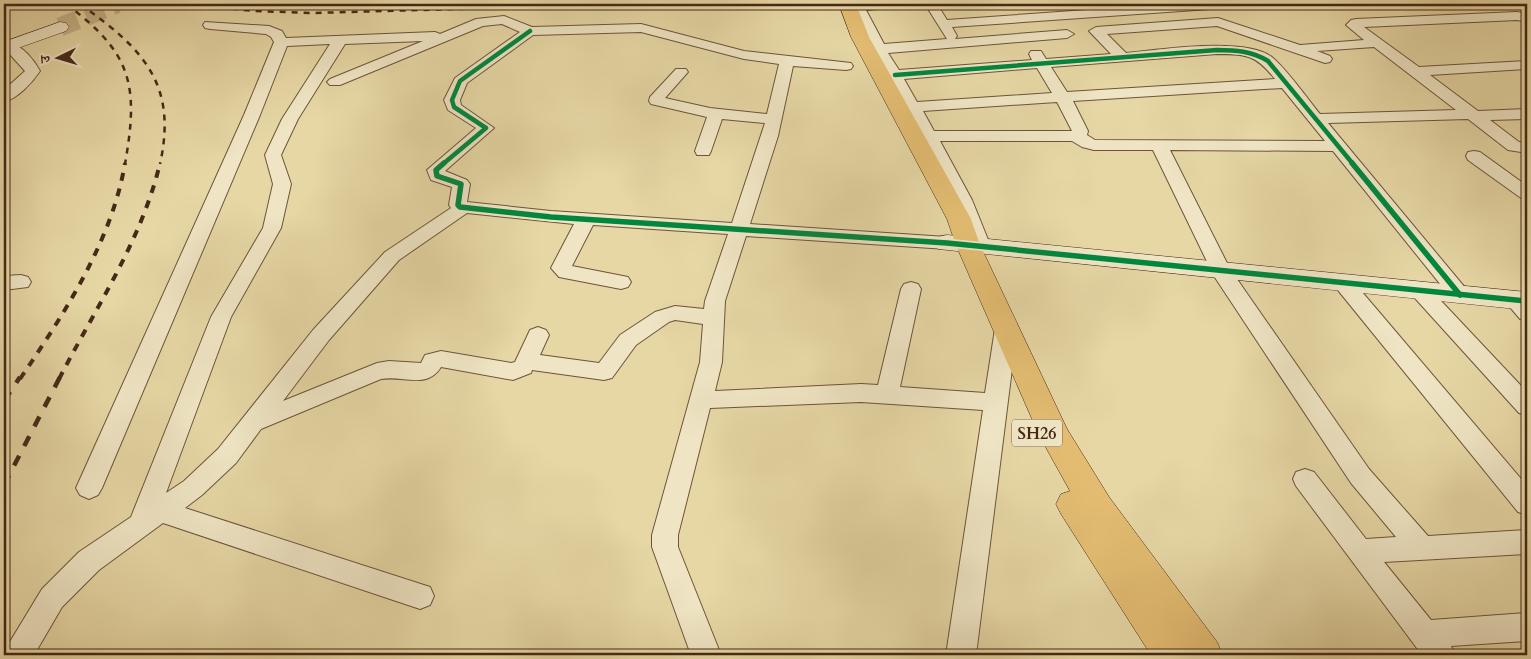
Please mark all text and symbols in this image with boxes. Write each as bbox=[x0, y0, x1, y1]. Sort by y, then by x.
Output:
north arrow bbox=[32, 32, 82, 82]
text: उ bbox=[36, 54, 55, 64]
road number: SH26 bbox=[1012, 419, 1062, 446]

